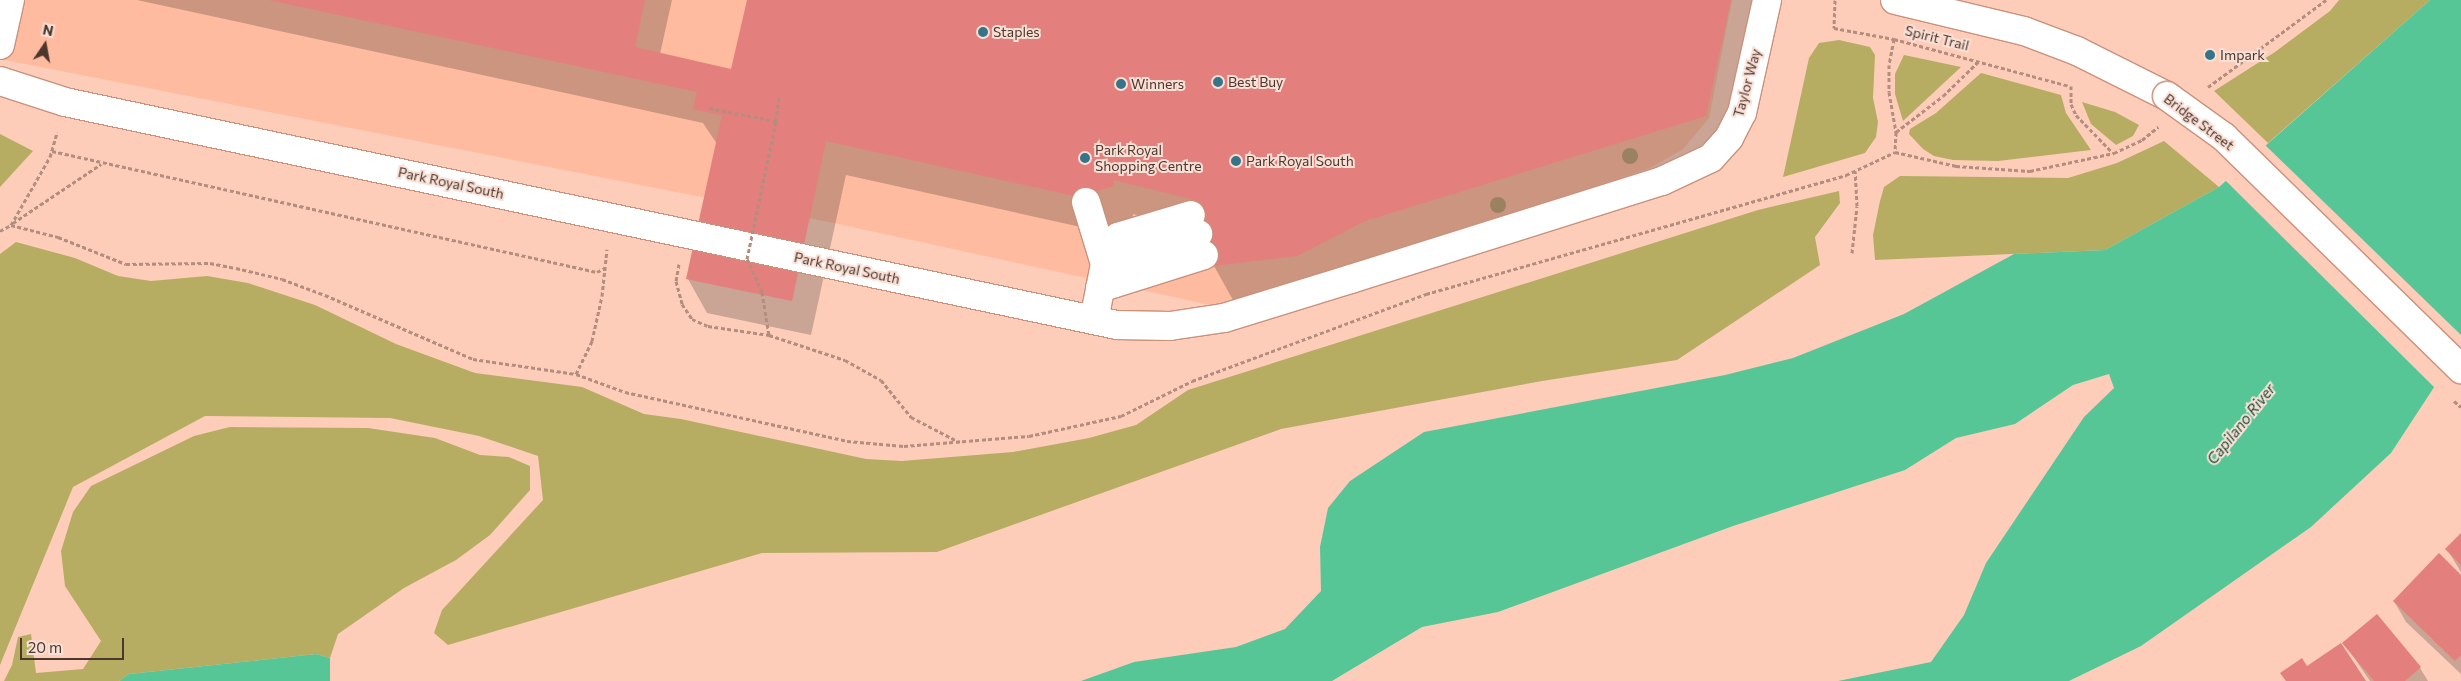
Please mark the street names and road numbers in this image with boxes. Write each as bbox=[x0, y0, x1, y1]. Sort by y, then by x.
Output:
street label: Spirit Trail bbox=[1903, 22, 1971, 54]
street label: Taylor Way bbox=[1730, 47, 1764, 119]
street label: Bridge Street bbox=[2161, 90, 2237, 154]
street label: Park Royal South bbox=[397, 164, 505, 202]
street label: Park Royal South bbox=[793, 249, 901, 287]

